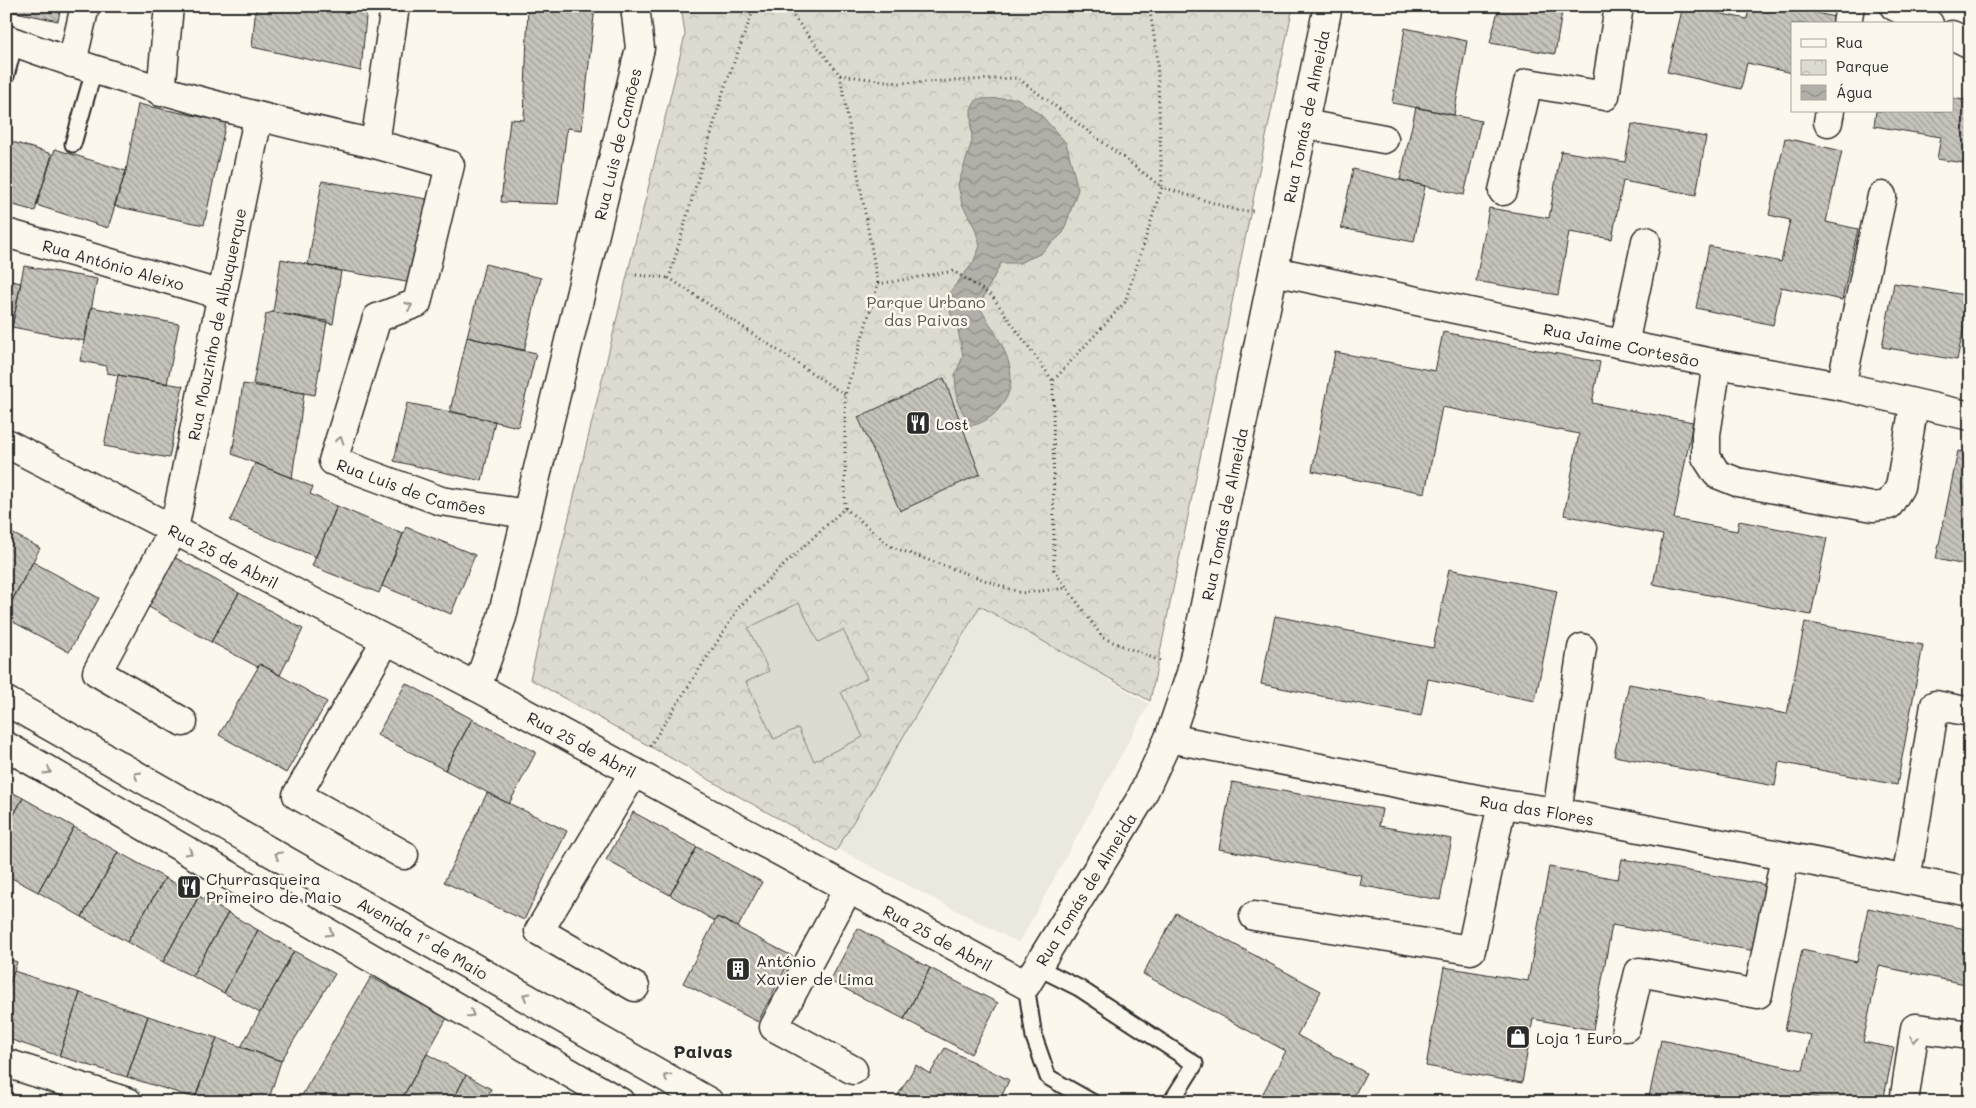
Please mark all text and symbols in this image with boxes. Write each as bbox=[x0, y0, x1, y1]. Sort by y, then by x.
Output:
legend bbox=[1791, 22, 1954, 112]
street label: Rua Tomás de Almeida bbox=[1277, 28, 1333, 205]
text: Rua bbox=[1836, 32, 1863, 52]
text: Parque bbox=[1836, 56, 1889, 76]
street label: Rua Luis de Camões bbox=[588, 66, 645, 222]
text: Água bbox=[1836, 82, 1873, 102]
street label: Rua Mouzinho de Albuquerque bbox=[182, 206, 250, 442]
street label: Rua António Aleixo bbox=[40, 234, 187, 294]
park label: Parque Urbano das Paivas bbox=[866, 291, 986, 330]
one-way arrow bbox=[404, 302, 413, 312]
street label: Rua Jaime Cortesão bbox=[1542, 317, 1701, 371]
restaurant icon: Lost bbox=[905, 410, 931, 436]
place label: Lost bbox=[936, 413, 969, 434]
street label: Rua Tomás de Almeida bbox=[1196, 425, 1252, 602]
one-way arrow bbox=[334, 437, 344, 445]
street label: Rua Luis de Camões bbox=[334, 453, 488, 518]
street label: Rua 25 de Abril bbox=[165, 519, 282, 593]
street label: Rua 25 de Abril bbox=[524, 706, 640, 782]
one-way arrow bbox=[43, 764, 52, 774]
one-way arrow bbox=[133, 771, 142, 781]
street label: Rua das Flores bbox=[1478, 789, 1596, 829]
street label: Rua Tomás de Almeida bbox=[1030, 808, 1140, 969]
one-way arrow bbox=[184, 845, 193, 855]
one-way arrow bbox=[275, 852, 284, 862]
place label: Churrasqueira Primeiro de Maio bbox=[206, 868, 341, 907]
restaurant icon: Churrasqueira Primeiro de Maio bbox=[176, 874, 202, 900]
street label: Avenida 1º de Maio bbox=[354, 892, 492, 984]
street label: Rua 25 de Abril bbox=[880, 899, 996, 975]
one-way arrow bbox=[325, 927, 334, 937]
place label: António Xavier de Lima bbox=[756, 950, 874, 989]
building icon: António Xavier de Lima bbox=[725, 956, 751, 982]
one-way arrow bbox=[522, 993, 531, 1003]
one-way arrow bbox=[465, 1008, 474, 1018]
shop icon: Loja 1 Euro bbox=[1505, 1024, 1531, 1050]
place label: Loja 1 Euro bbox=[1536, 1027, 1622, 1048]
one-way arrow bbox=[1909, 1035, 1919, 1044]
district label: Paivas bbox=[673, 1039, 733, 1063]
one-way arrow bbox=[663, 1074, 672, 1084]

